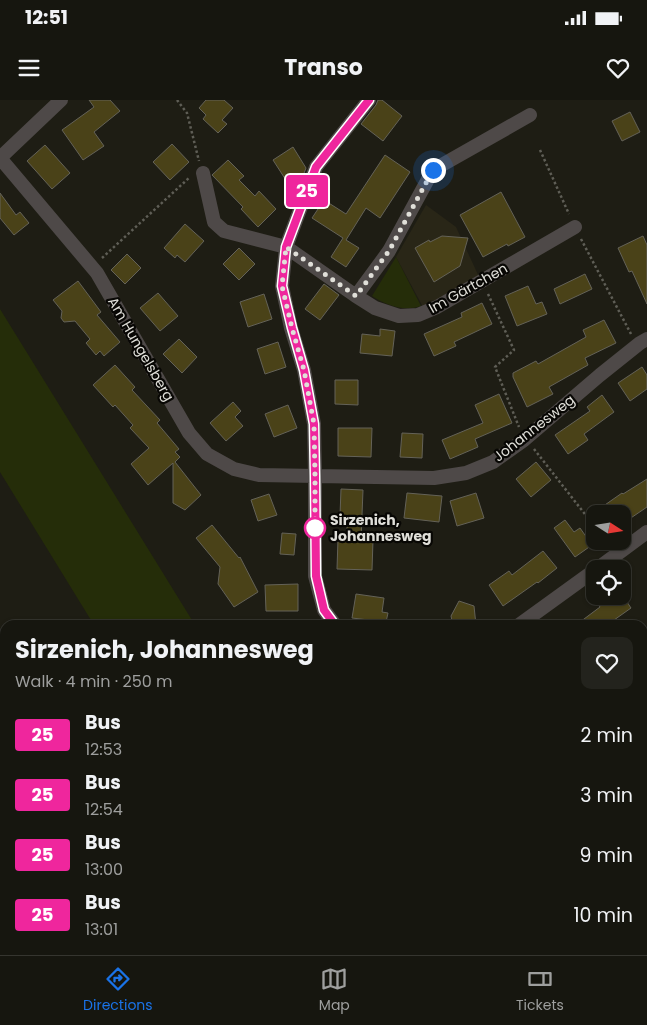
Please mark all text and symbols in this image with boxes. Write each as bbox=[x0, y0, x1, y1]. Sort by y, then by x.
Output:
text: 12:51 bbox=[25, 4, 68, 31]
text: Transo bbox=[284, 52, 363, 83]
icon: menu bbox=[15, 54, 43, 82]
icon: heart bbox=[604, 54, 632, 82]
your location bbox=[421, 158, 446, 183]
line badge: 25 bbox=[284, 175, 330, 207]
text: 25 bbox=[296, 178, 318, 203]
street label: Im Gärtchen bbox=[425, 258, 511, 318]
street label: Am Hungelsberg bbox=[103, 293, 179, 405]
street label: Johannesweg bbox=[489, 390, 579, 466]
north arrow bbox=[586, 505, 631, 550]
map controls bbox=[586, 505, 631, 605]
place label: Sirzenich, Johannesweg bbox=[330, 510, 432, 546]
marker: Sirzenich, Johannesweg bbox=[304, 517, 326, 539]
button: locate bbox=[586, 560, 631, 605]
text: Sirzenich, Johannesweg bbox=[15, 633, 314, 666]
button: heart bbox=[581, 637, 633, 689]
text: Walk · 4 min · 250 m bbox=[15, 670, 173, 693]
text: Bus bbox=[85, 709, 121, 736]
text: 25 bbox=[32, 722, 53, 747]
text: 2 min bbox=[581, 722, 633, 749]
text: 12:53 bbox=[85, 738, 122, 761]
text: Bus bbox=[85, 769, 121, 796]
text: 25 bbox=[32, 782, 53, 807]
text: 3 min bbox=[580, 782, 633, 809]
text: 12:54 bbox=[85, 798, 123, 821]
text: Bus bbox=[85, 829, 121, 856]
text: 25 bbox=[32, 842, 53, 867]
text: 9 min bbox=[580, 842, 633, 869]
text: 13:00 bbox=[85, 858, 123, 881]
text: Bus bbox=[85, 889, 121, 916]
text: 25 bbox=[32, 902, 53, 927]
text: 10 min bbox=[574, 902, 633, 929]
text: 13:01 bbox=[85, 918, 118, 941]
tab: Directions bbox=[83, 965, 153, 1016]
tab: Map bbox=[319, 965, 350, 1016]
tab: Tickets bbox=[516, 965, 564, 1016]

